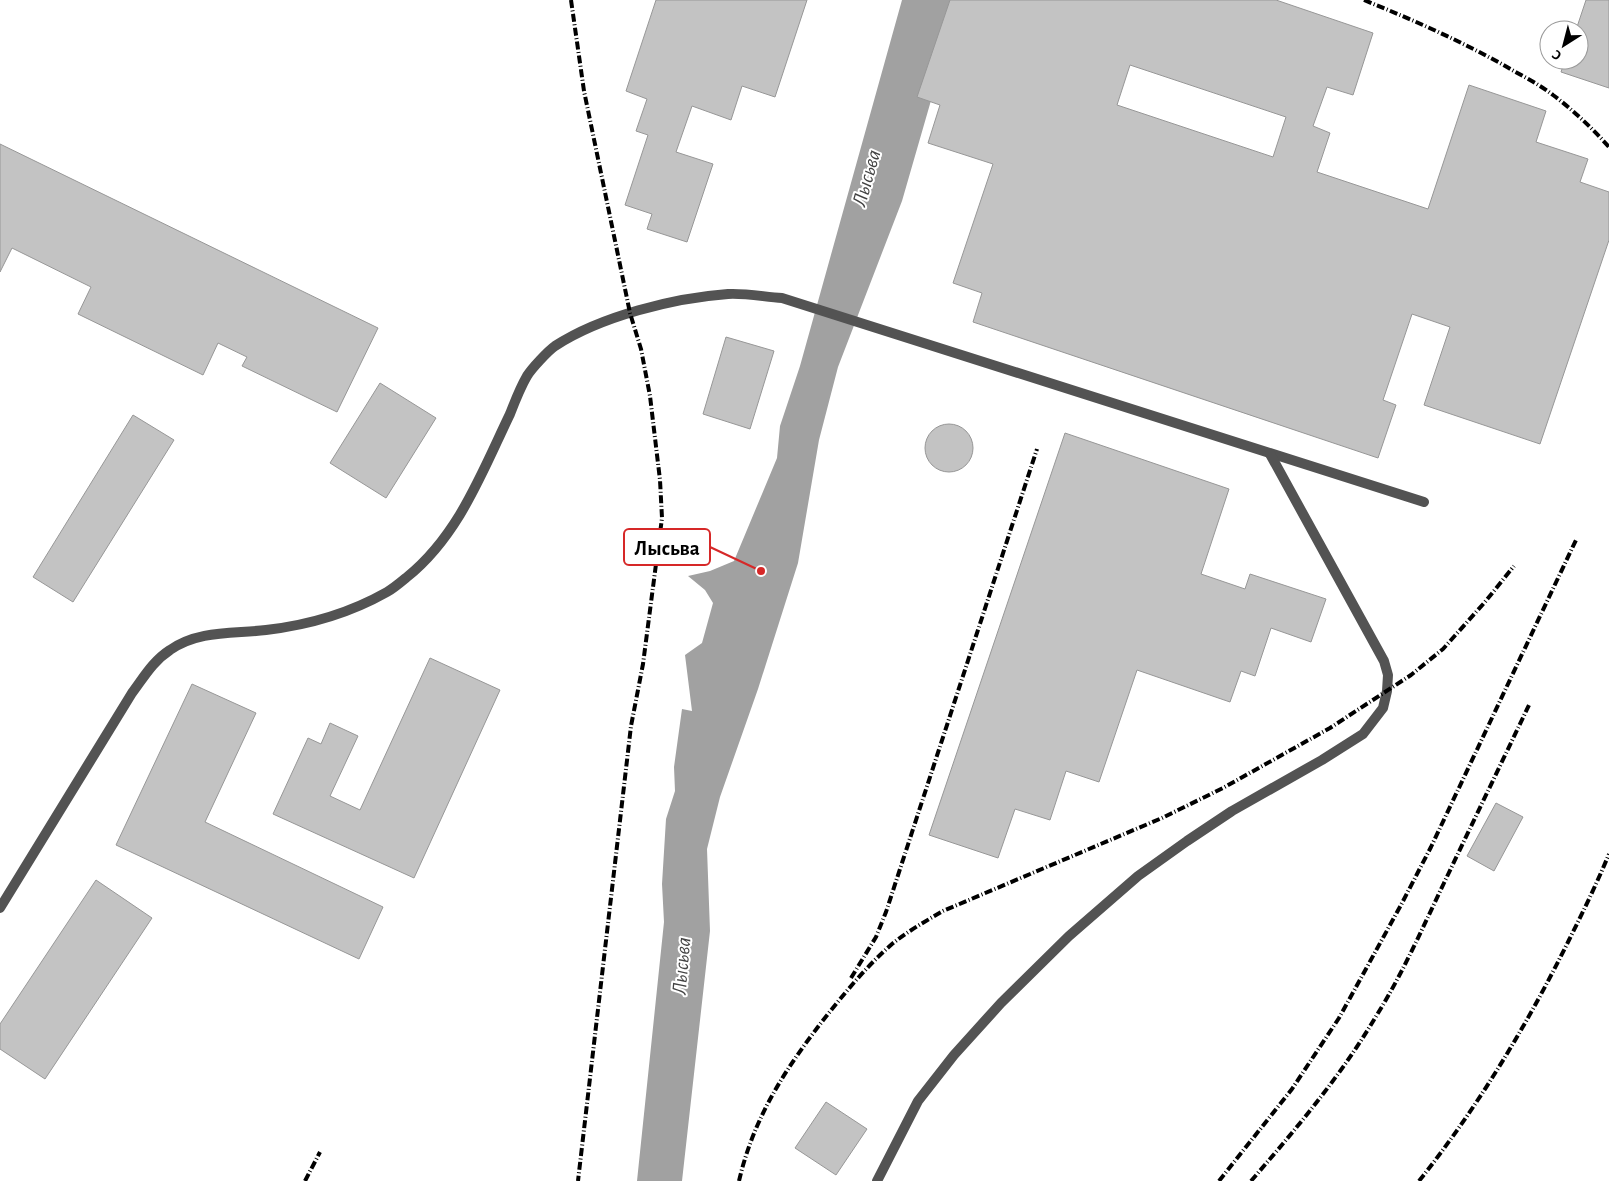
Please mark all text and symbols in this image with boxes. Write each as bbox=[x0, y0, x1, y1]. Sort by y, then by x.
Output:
north arrow bbox=[1539, 20, 1589, 70]
text: С bbox=[1549, 47, 1564, 63]
water label: Лысьва bbox=[848, 148, 885, 210]
callout: Лысьва bbox=[624, 529, 710, 565]
text: Лысьва bbox=[634, 538, 700, 559]
water label: Лысьва bbox=[668, 936, 694, 997]

